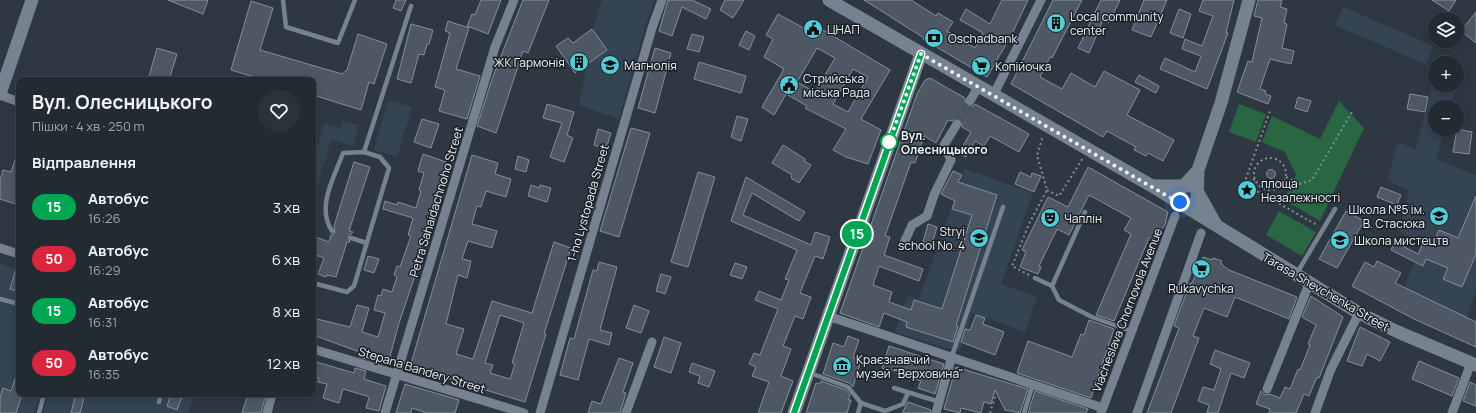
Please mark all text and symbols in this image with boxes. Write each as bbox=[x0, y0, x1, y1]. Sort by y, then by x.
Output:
place label: Local community center bbox=[1070, 8, 1164, 39]
building icon: Local community center bbox=[1045, 12, 1067, 34]
map controls bbox=[1428, 12, 1464, 136]
button: layers bbox=[1428, 12, 1464, 48]
public building icon: ЦНАП bbox=[802, 18, 824, 40]
place label: ЦНАП bbox=[827, 21, 860, 38]
bank icon: Oschadbank bbox=[923, 27, 945, 49]
place label: Oschadbank bbox=[948, 30, 1018, 47]
building icon: ЖК Гармонія bbox=[568, 51, 590, 73]
place label: ЖК Гармонія bbox=[494, 54, 565, 71]
school or university icon: Магнолія bbox=[599, 54, 621, 76]
supermarket icon: Копійочка bbox=[970, 55, 992, 77]
button: + bbox=[1428, 56, 1464, 92]
place label: Магнолія bbox=[624, 57, 677, 74]
place label: Копійочка bbox=[995, 58, 1051, 75]
place label: Стрийська міська Рада bbox=[803, 70, 870, 101]
public building icon: Стрийська міська Рада bbox=[778, 74, 800, 96]
text: Вул. Олесницького bbox=[32, 89, 212, 115]
button: heart bbox=[258, 90, 300, 132]
button: − bbox=[1428, 100, 1464, 136]
text: Пішки · 4 хв · 250 m bbox=[32, 117, 145, 135]
street label: Petra Sahaidachnoho Street bbox=[405, 125, 467, 279]
place label: Вул. Олесницького bbox=[901, 127, 988, 158]
marker: Вул. Олесницького bbox=[880, 133, 898, 151]
street label: 1-ho Lystopada Street bbox=[563, 142, 613, 264]
text: Відправлення bbox=[32, 152, 136, 173]
place label: площа Незалежності bbox=[1261, 175, 1340, 206]
place icon: площа Незалежності bbox=[1236, 179, 1258, 201]
text: Автобус bbox=[88, 188, 149, 209]
your location bbox=[1170, 192, 1190, 212]
text: 15 bbox=[47, 197, 61, 216]
text: 3 хв bbox=[273, 197, 300, 218]
place label: Школа №5 ім. В. Стасюка bbox=[1348, 201, 1425, 232]
school or university icon: Школа №5 ім. В. Стасюка bbox=[1428, 205, 1450, 227]
theatre icon: Чаплін bbox=[1039, 207, 1061, 229]
text: 16:26 bbox=[88, 209, 121, 227]
place label: Чаплін bbox=[1064, 210, 1102, 227]
line badge: 15 bbox=[839, 221, 875, 247]
place label: Stryi school No. 4 bbox=[898, 223, 965, 254]
text: 15 bbox=[850, 224, 864, 243]
street label: Viacheslava Chornovola Avenue bbox=[1088, 225, 1166, 395]
school or university icon: Stryi school No. 4 bbox=[968, 227, 990, 249]
school or university icon: Школа мистецтв bbox=[1329, 229, 1351, 251]
place label: Школа мистецтв bbox=[1354, 232, 1449, 249]
text: Автобус bbox=[88, 240, 149, 261]
text: 50 bbox=[45, 249, 63, 268]
text: 6 хв bbox=[272, 249, 300, 270]
street label: Tarasa Shevchenka Street bbox=[1259, 249, 1393, 336]
supermarket icon: Rukavychka bbox=[1190, 258, 1212, 280]
text: 16:29 bbox=[88, 261, 121, 279]
place label: Rukavychka bbox=[1168, 280, 1234, 297]
text: Автобус bbox=[88, 292, 149, 313]
text: 15 bbox=[47, 301, 61, 320]
text: 8 хв bbox=[272, 301, 300, 322]
text: 16:31 bbox=[88, 313, 117, 331]
street label: Stepana Bandery Street bbox=[356, 343, 488, 398]
text: Автобус bbox=[88, 344, 149, 365]
place label: Краєзнавчий музей "Верховина" bbox=[856, 351, 964, 382]
text: 50 bbox=[45, 353, 63, 372]
text: 12 хв bbox=[267, 353, 300, 374]
museum icon: Краєзнавчий музей "Верховина" bbox=[831, 355, 853, 377]
text: 16:35 bbox=[88, 365, 120, 383]

